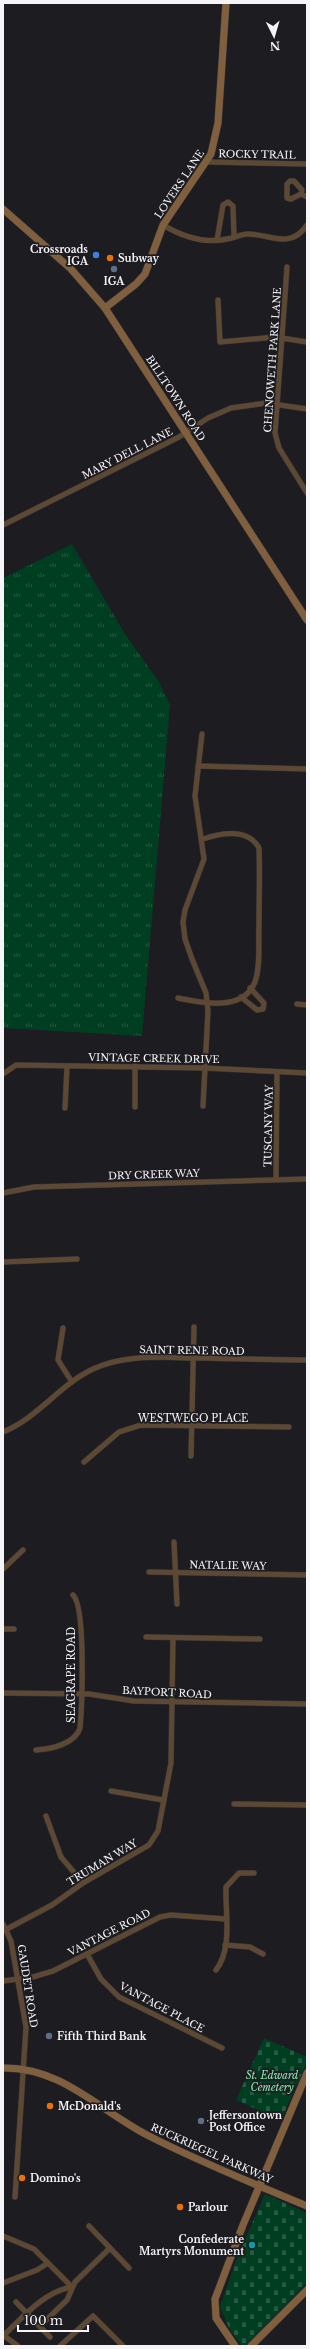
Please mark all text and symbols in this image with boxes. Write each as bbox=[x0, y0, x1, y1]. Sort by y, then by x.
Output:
north arrow bbox=[254, 16, 294, 56]
text: N bbox=[268, 39, 281, 53]
street label: ROCKY TRAIL bbox=[218, 147, 297, 162]
street label: LOVERS LANE bbox=[152, 148, 207, 221]
place label: Crossroads IGA bbox=[30, 243, 89, 268]
marker: Crossroads IGA bbox=[91, 250, 101, 260]
place label: Subway bbox=[118, 252, 159, 265]
marker: Subway bbox=[105, 253, 115, 263]
marker: IGA bbox=[109, 264, 119, 274]
place label: IGA bbox=[104, 275, 125, 288]
street label: CHENOWETH PARK LANE bbox=[261, 287, 284, 433]
street label: BILLTOWN ROAD bbox=[143, 353, 208, 444]
street label: MARY DELL LANE bbox=[80, 425, 175, 482]
street label: VINTAGE CREEK DRIVE bbox=[87, 1051, 220, 1066]
street label: TUSCANY WAY bbox=[261, 1084, 276, 1167]
street label: DRY CREEK WAY bbox=[108, 1166, 201, 1183]
street label: SAINT RENE ROAD bbox=[139, 1343, 245, 1358]
street label: WESTWEGO PLACE bbox=[137, 1412, 248, 1425]
street label: NATALIE WAY bbox=[189, 1558, 267, 1573]
street label: SEAGRAPE ROAD bbox=[65, 1627, 78, 1723]
street label: BAYPORT ROAD bbox=[122, 1684, 212, 1701]
street label: TRUMAN WAY bbox=[65, 1836, 140, 1889]
street label: VANTAGE ROAD bbox=[65, 1906, 153, 1959]
street label: GAUDET ROAD bbox=[14, 1943, 41, 2029]
street label: VANTAGE PLACE bbox=[116, 1979, 206, 2035]
place label: Fifth Third Bank bbox=[57, 2030, 147, 2043]
marker: Fifth Third Bank bbox=[44, 2031, 54, 2041]
park label: St. Edward Cemetery bbox=[246, 2069, 298, 2094]
place label: McDonald's bbox=[58, 2100, 121, 2113]
marker: McDonald's bbox=[45, 2101, 55, 2111]
place label: Jeffersontown Post Office bbox=[207, 2109, 283, 2134]
marker: Jeffersontown Post Office bbox=[196, 2116, 206, 2126]
street label: RUCKRIEGEL PARKWAY bbox=[149, 2121, 275, 2187]
place label: Domino's bbox=[30, 2172, 81, 2185]
marker: Domino's bbox=[17, 2173, 27, 2183]
place label: Parlour bbox=[188, 2201, 228, 2214]
marker: Parlour bbox=[175, 2202, 185, 2212]
place label: Confederate Martyrs Monument bbox=[139, 2233, 244, 2258]
marker: Confederate Martyrs Monument bbox=[247, 2240, 257, 2250]
scale bar bbox=[18, 2307, 88, 2333]
text: 100 m bbox=[24, 2313, 63, 2328]

